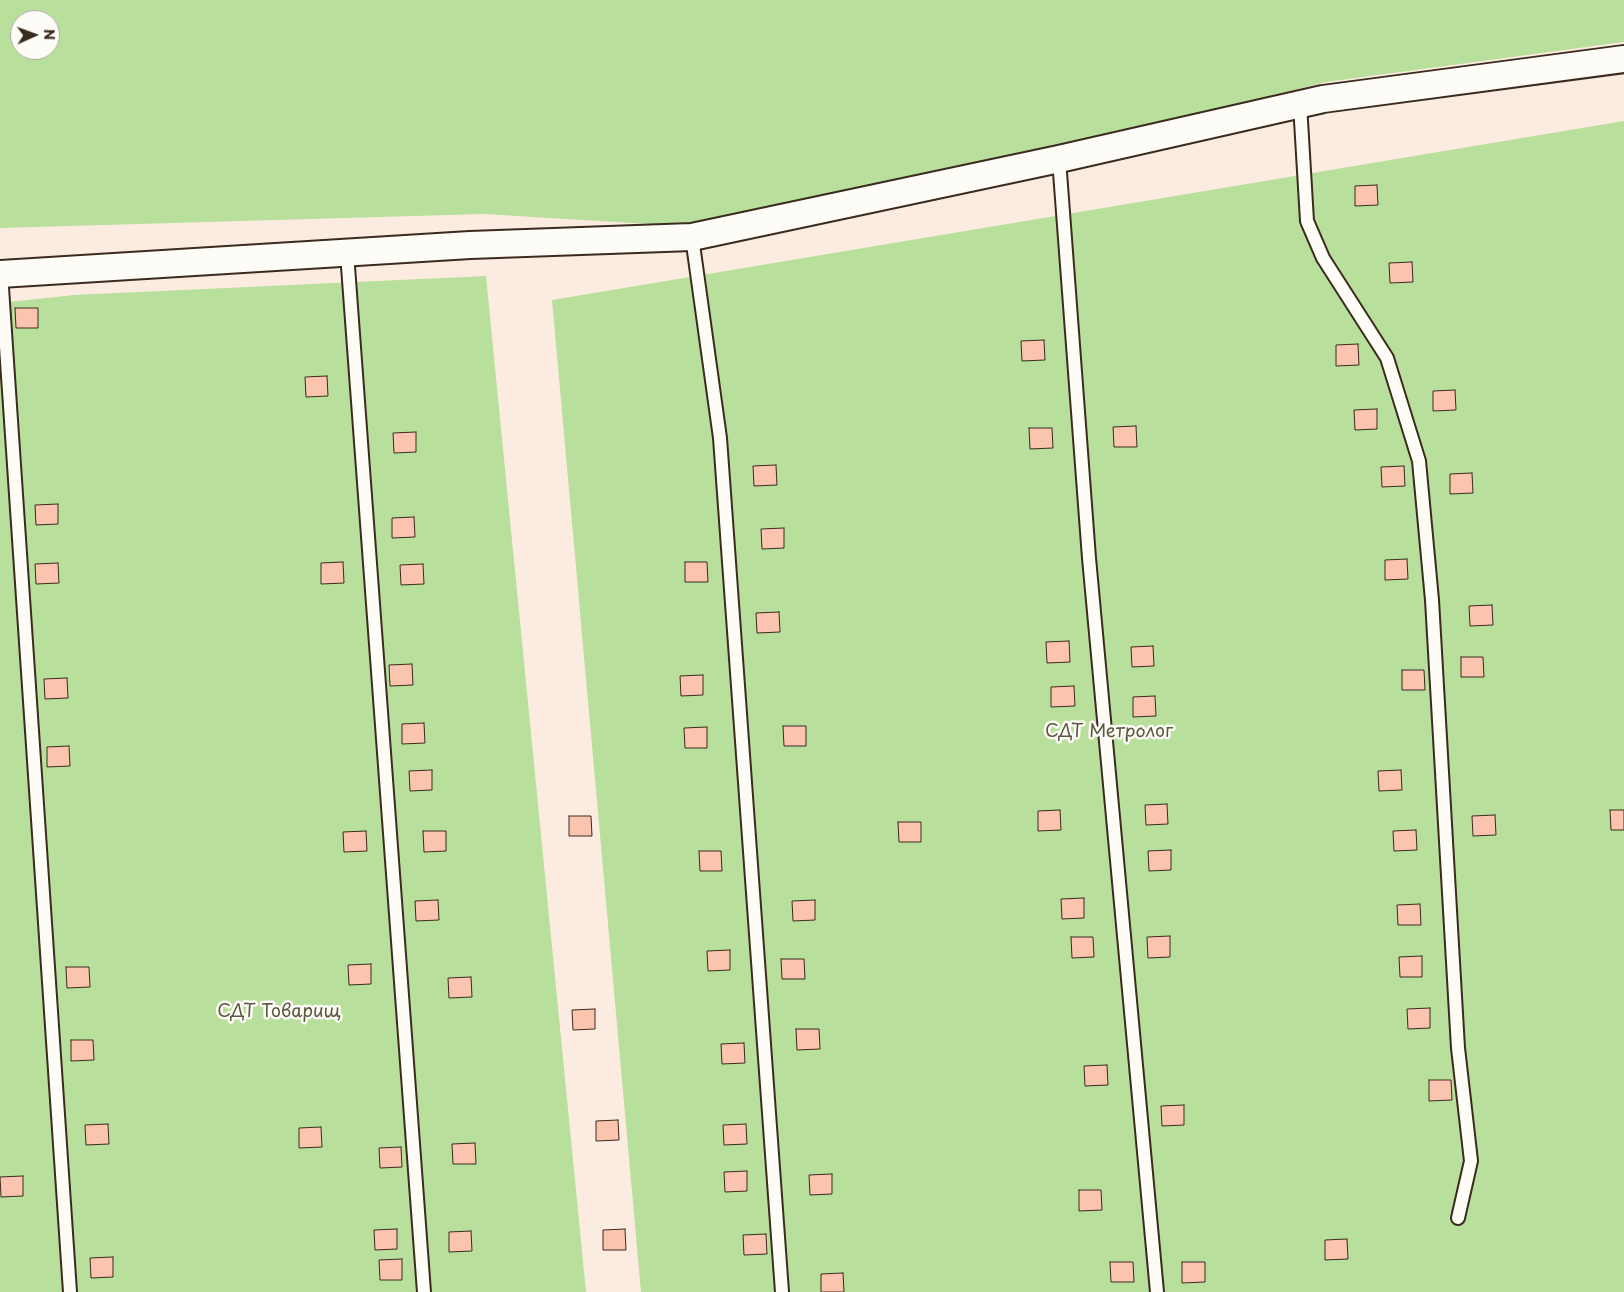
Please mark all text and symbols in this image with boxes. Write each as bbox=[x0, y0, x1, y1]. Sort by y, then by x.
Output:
north arrow bbox=[10, 10, 60, 60]
text: N bbox=[39, 29, 60, 40]
park label: СДТ Метролог bbox=[1045, 721, 1173, 743]
park label: СДТ Товарищ bbox=[217, 1001, 341, 1023]

